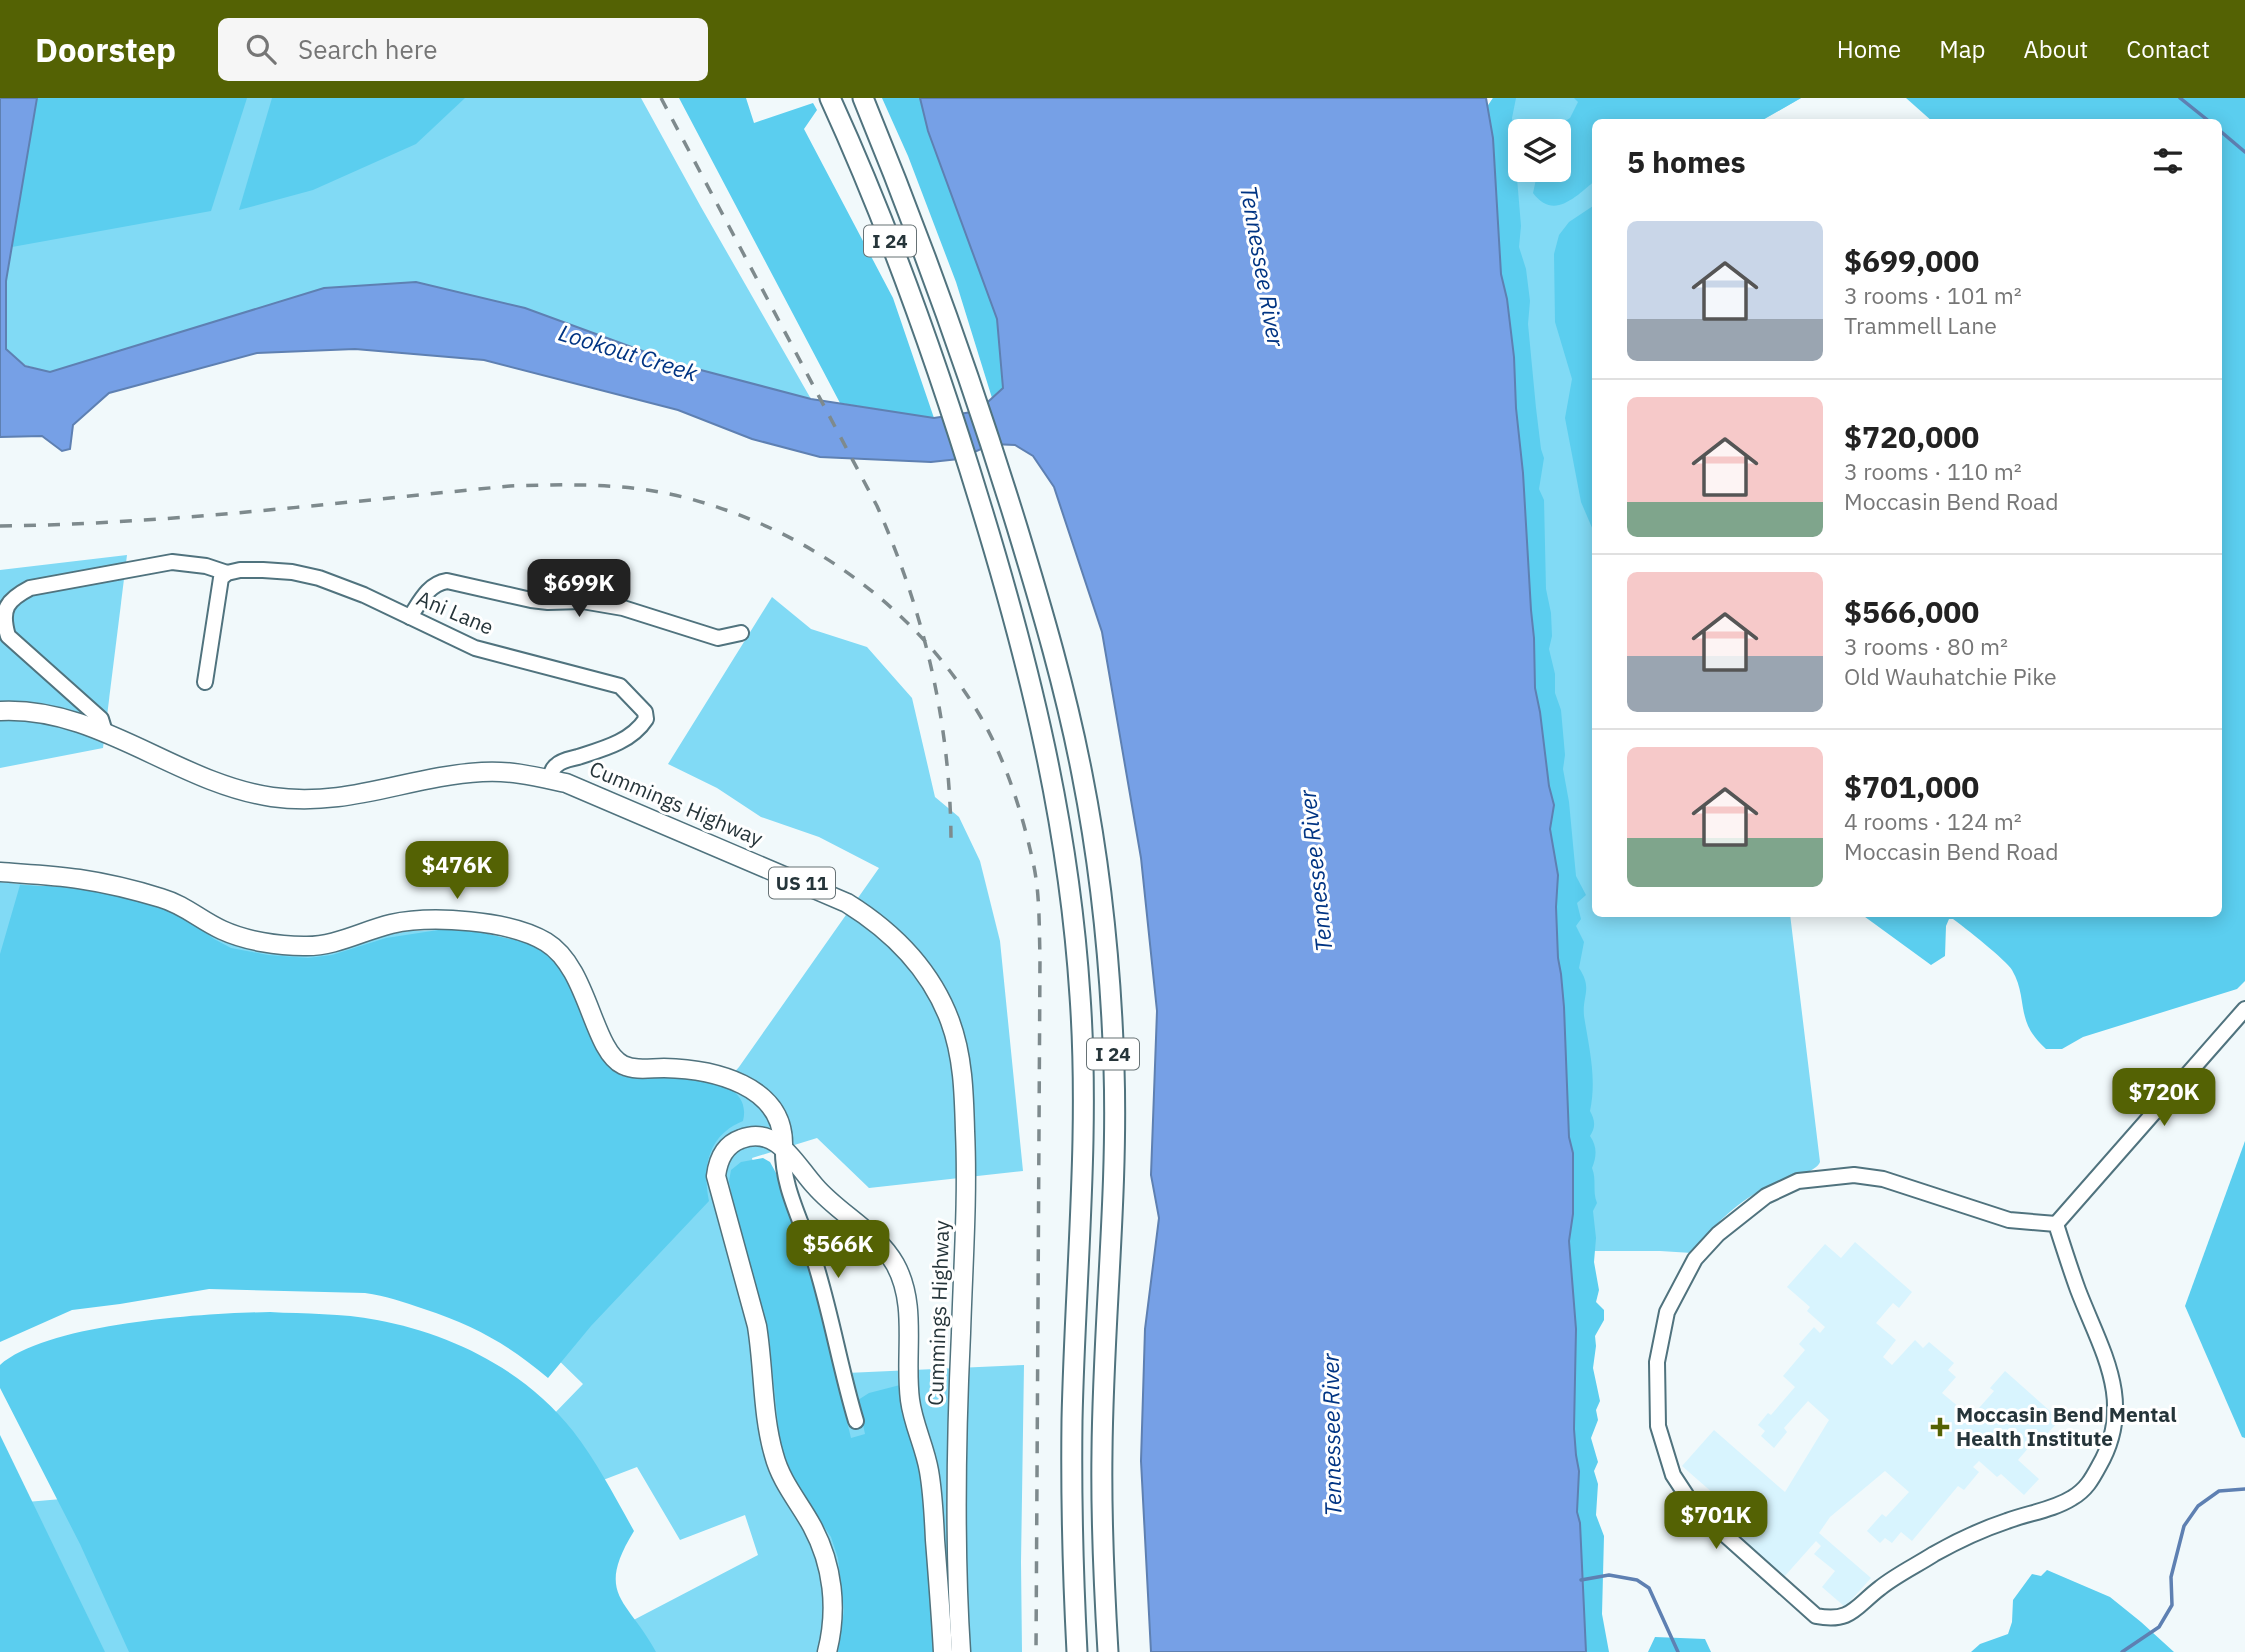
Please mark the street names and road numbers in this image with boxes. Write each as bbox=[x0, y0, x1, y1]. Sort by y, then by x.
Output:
road number: I 24 bbox=[864, 225, 916, 256]
street label: Ani Lane bbox=[413, 583, 498, 641]
street label: Cummings Highway bbox=[585, 754, 768, 852]
road number: US 11 bbox=[769, 868, 835, 898]
road number: I 24 bbox=[1087, 1038, 1139, 1070]
street label: Cummings Highway bbox=[921, 1219, 955, 1406]

